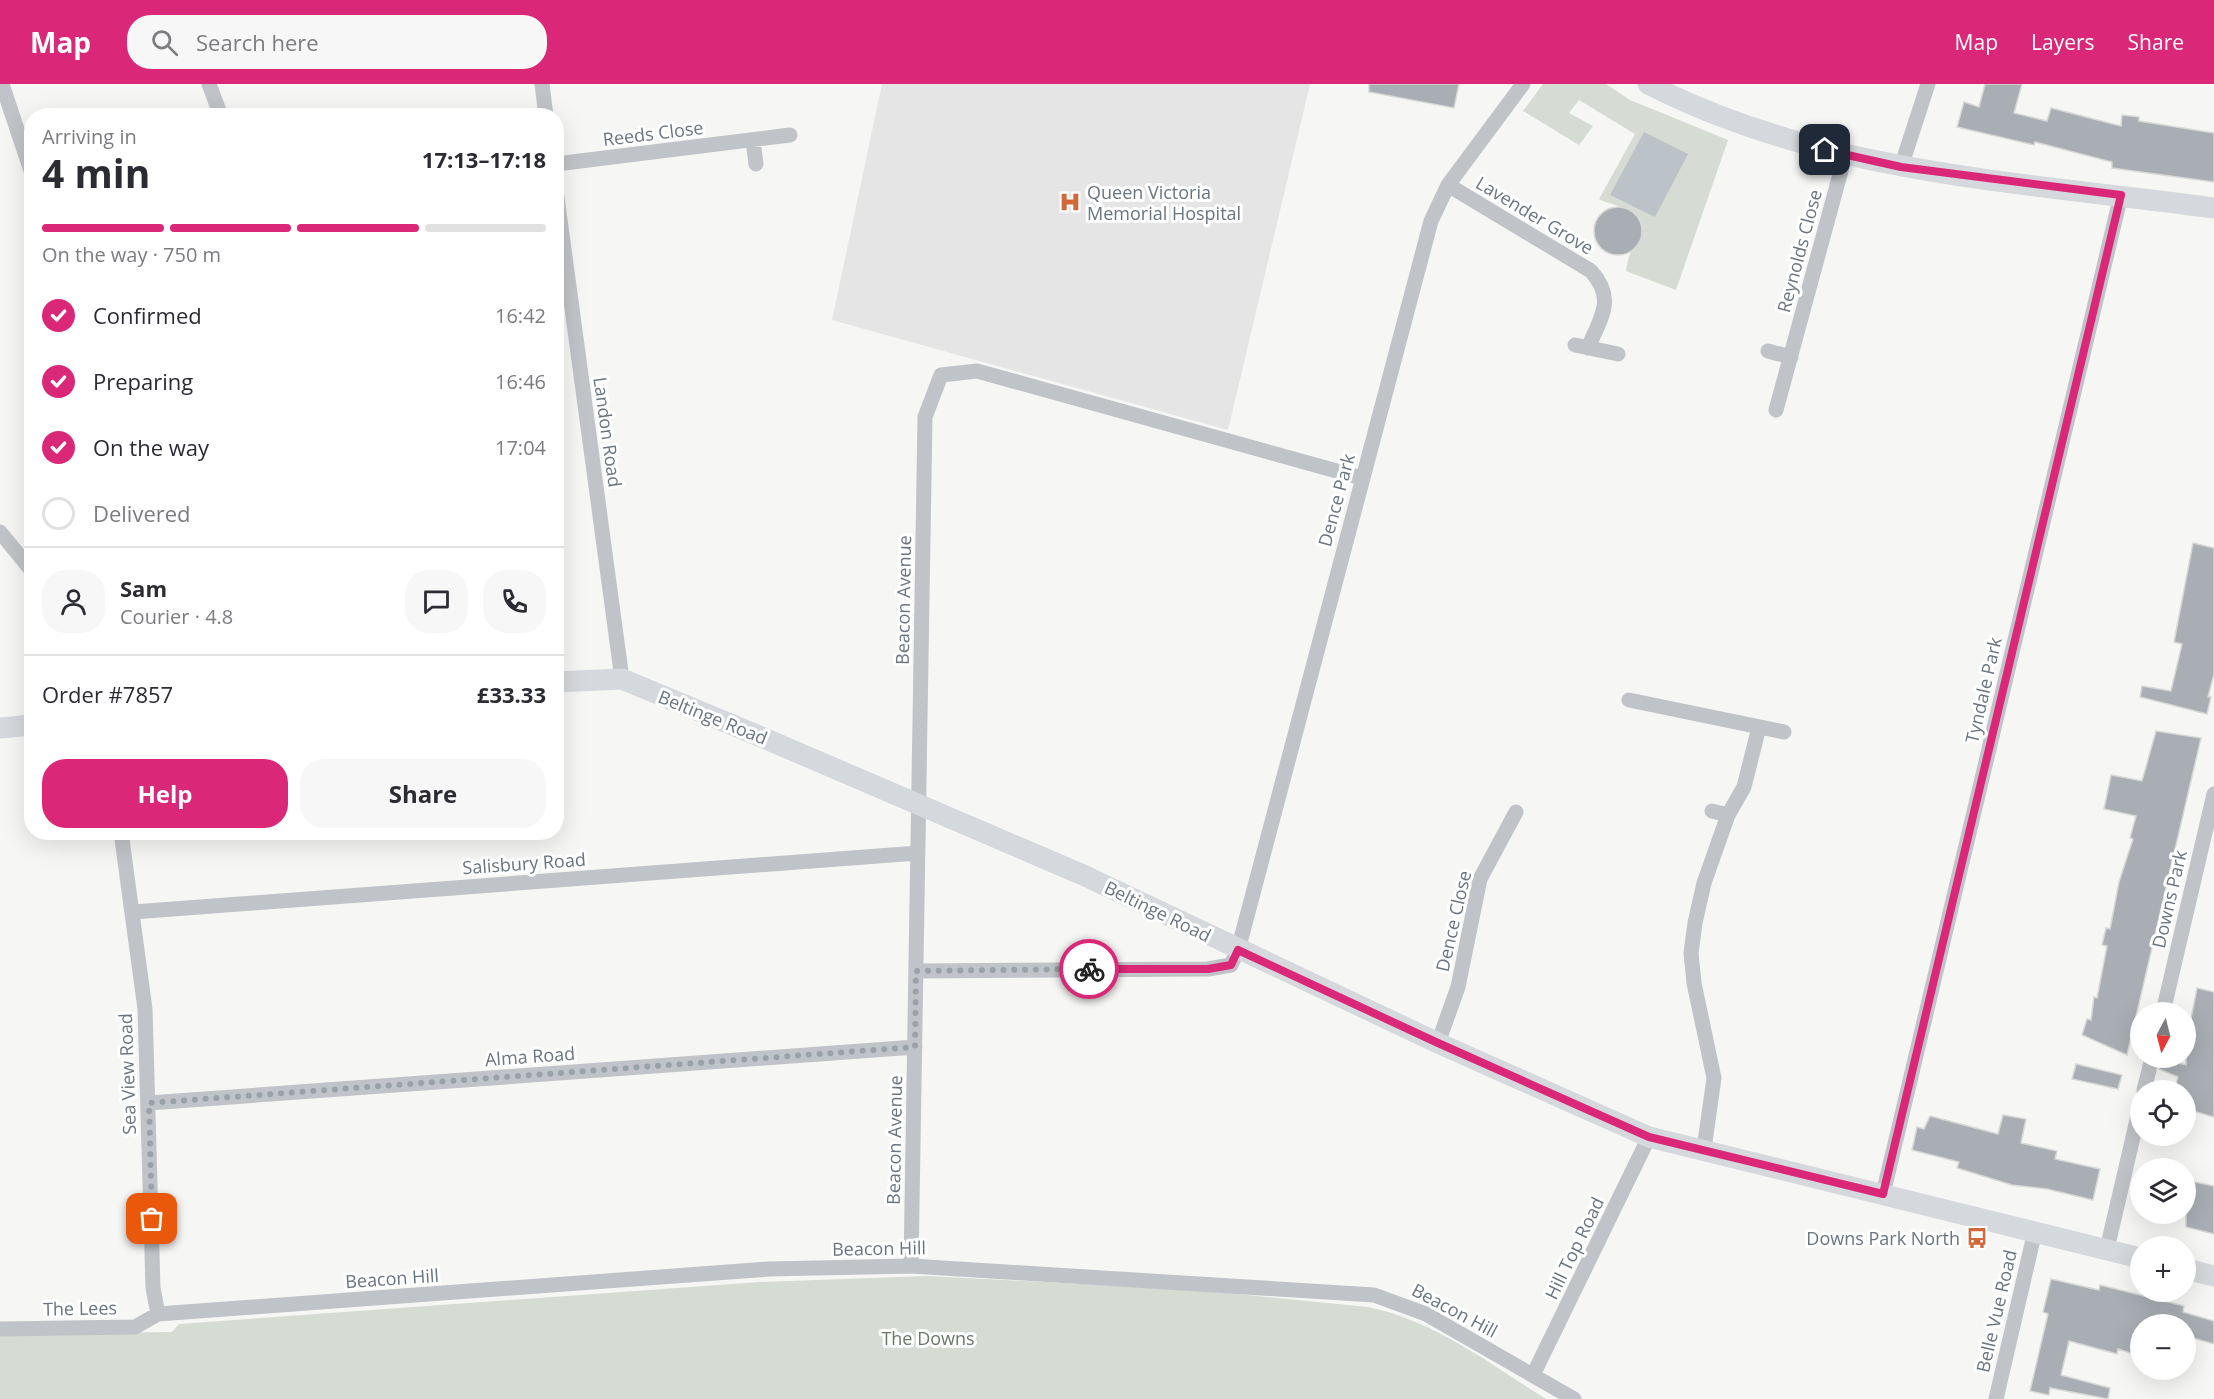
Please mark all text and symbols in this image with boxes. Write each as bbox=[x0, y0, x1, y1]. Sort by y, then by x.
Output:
search box bbox=[127, 15, 547, 69]
text: Map bbox=[30, 23, 91, 61]
icon: search bbox=[148, 26, 181, 59]
text: Search here bbox=[196, 27, 319, 57]
text: Map bbox=[1955, 28, 1998, 56]
text: Layers bbox=[2031, 28, 2095, 56]
text: Share bbox=[2128, 28, 2184, 56]
street label: Reeds Close bbox=[601, 115, 705, 151]
text: Arriving in bbox=[42, 123, 137, 150]
pin bbox=[1799, 124, 1850, 175]
icon: home bbox=[1808, 133, 1841, 166]
text: 17:13–17:18 bbox=[422, 144, 546, 174]
text: 4 min bbox=[42, 146, 150, 199]
street label: Lavender Grove bbox=[1472, 170, 1598, 260]
place label: Queen Victoria Memorial Hospital bbox=[1087, 180, 1241, 225]
street label: Reynolds Close bbox=[1771, 187, 1827, 315]
hospital icon: Queen Victoria Memorial Hospital bbox=[1058, 190, 1082, 214]
text: On the way · 750 m bbox=[42, 241, 221, 268]
icon: check bbox=[42, 299, 75, 332]
text: Confirmed bbox=[93, 300, 202, 330]
text: 16:42 bbox=[495, 302, 546, 329]
icon: check bbox=[42, 365, 75, 398]
text: Preparing bbox=[93, 366, 193, 396]
text: 16:46 bbox=[495, 368, 546, 395]
street label: Landon Road bbox=[588, 375, 628, 489]
icon: check bbox=[42, 431, 75, 464]
text: On the way bbox=[93, 432, 209, 462]
text: 17:04 bbox=[495, 434, 546, 461]
street label: Dence Park bbox=[1312, 450, 1360, 549]
text: Delivered bbox=[93, 498, 191, 528]
street label: Beacon Avenue bbox=[890, 535, 916, 665]
button: person bbox=[42, 570, 105, 633]
button: chat bbox=[405, 570, 468, 633]
button: phone bbox=[483, 570, 546, 633]
text: Sam bbox=[120, 573, 167, 603]
text: Courier · 4.8 bbox=[120, 603, 233, 630]
street label: Tyndale Park bbox=[1959, 634, 2007, 745]
text: Order #7857 bbox=[42, 679, 173, 709]
text: £33.33 bbox=[477, 679, 546, 709]
street label: Beltinge Road bbox=[655, 684, 771, 750]
button: Help bbox=[42, 759, 288, 828]
button: Share bbox=[300, 759, 546, 828]
street label: Salisbury Road bbox=[462, 847, 586, 879]
street label: Downs Park bbox=[2146, 847, 2192, 950]
street label: Dence Close bbox=[1430, 868, 1476, 974]
street label: Beltinge Road bbox=[1101, 875, 1215, 947]
courier bbox=[1059, 939, 1119, 999]
icon: bike bbox=[1073, 953, 1106, 986]
north arrow bbox=[2130, 1002, 2196, 1068]
map controls bbox=[2130, 1002, 2196, 1380]
street label: Sea View Road bbox=[113, 1013, 141, 1135]
street label: Alma Road bbox=[484, 1041, 576, 1071]
street label: Beacon Avenue bbox=[881, 1075, 907, 1205]
button: locate bbox=[2130, 1080, 2196, 1146]
button: layers bbox=[2130, 1158, 2196, 1224]
pin bbox=[126, 1193, 177, 1244]
street label: Hill Top Road bbox=[1539, 1193, 1609, 1303]
icon: bag bbox=[135, 1202, 168, 1235]
place label: Downs Park North bbox=[1806, 1226, 1960, 1250]
bus stop icon: Downs Park North bbox=[1965, 1226, 1989, 1250]
street label: Beacon Hill bbox=[832, 1235, 926, 1261]
button: + bbox=[2130, 1236, 2196, 1302]
street label: Belle Vue Road bbox=[1970, 1247, 2022, 1375]
street label: Beacon Hill bbox=[344, 1263, 440, 1293]
street label: Beacon Hill bbox=[1408, 1277, 1502, 1343]
street label: The Lees bbox=[43, 1295, 117, 1321]
button: − bbox=[2130, 1314, 2196, 1380]
park label: The Downs bbox=[881, 1326, 975, 1350]

